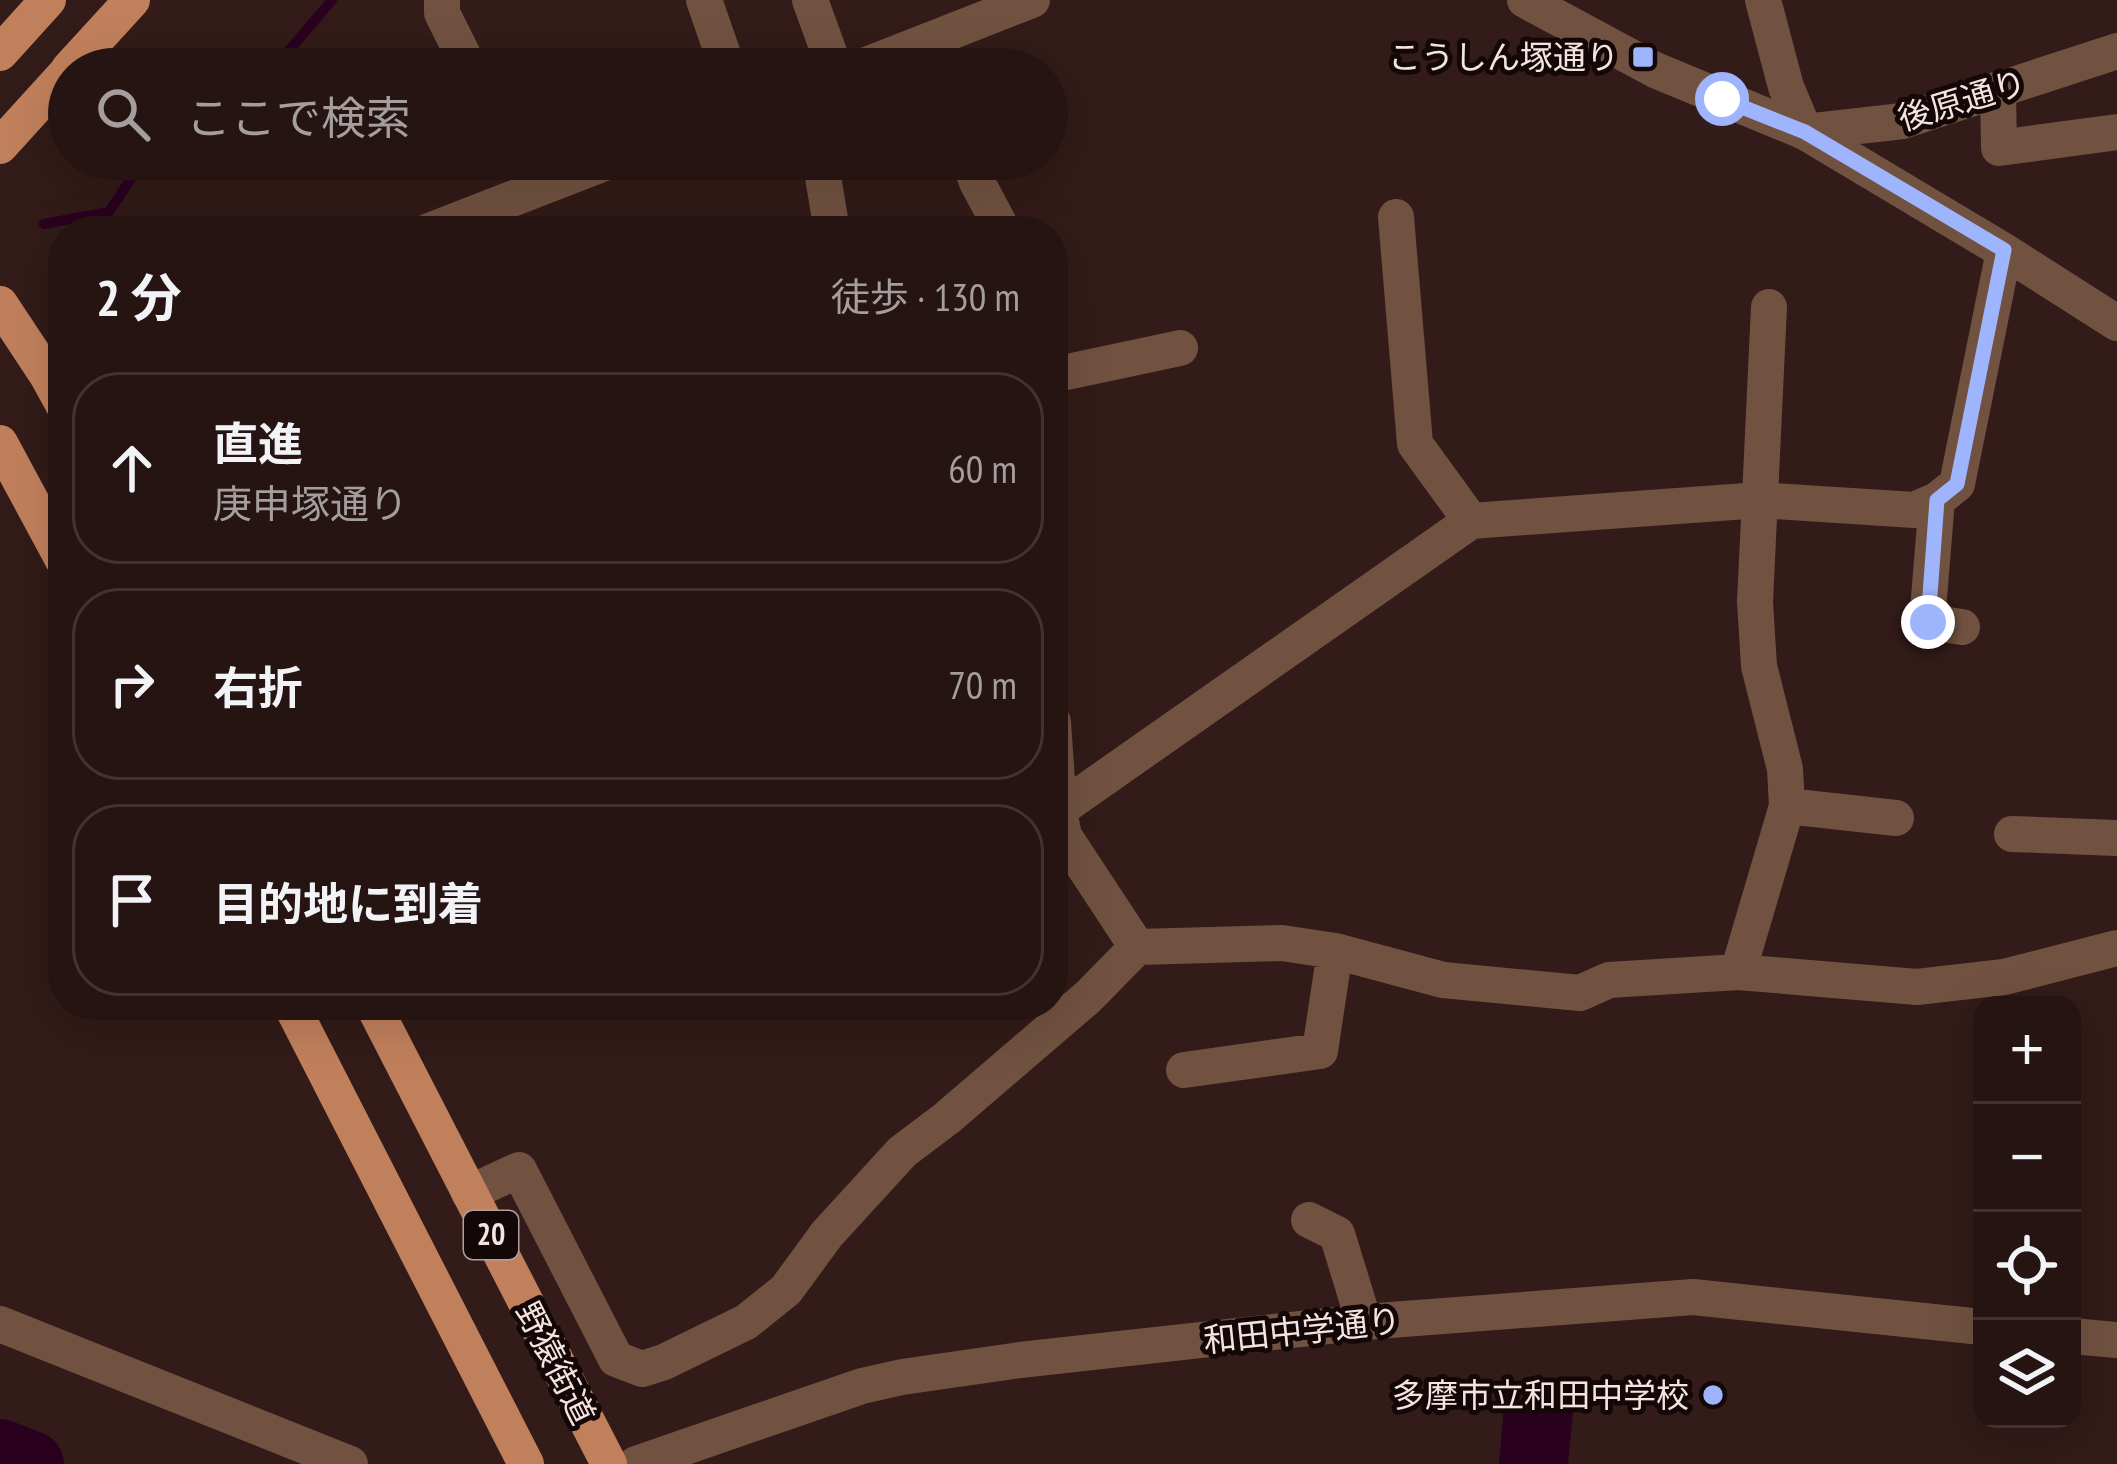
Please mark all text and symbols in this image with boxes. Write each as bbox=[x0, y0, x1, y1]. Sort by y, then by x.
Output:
place label: こうしん塚通り bbox=[1388, 35, 1619, 78]
marker: こうしん塚通り bbox=[1630, 44, 1656, 70]
search box bbox=[48, 48, 1068, 180]
street label: 後原通り bbox=[1892, 60, 2031, 139]
route start bbox=[1695, 72, 1749, 126]
icon: search bbox=[90, 81, 156, 147]
text: ここで検索 bbox=[186, 88, 411, 146]
text: 2 分 bbox=[96, 264, 182, 330]
text: 徒歩 · 130 m bbox=[831, 271, 1020, 322]
text: 直進 bbox=[213, 414, 303, 472]
icon: ahead bbox=[99, 435, 165, 501]
text: 60 m bbox=[948, 443, 1017, 494]
text: 庚申塚通り bbox=[213, 478, 408, 529]
route end bbox=[1901, 595, 1955, 649]
icon: right bbox=[99, 651, 165, 717]
text: 右折 bbox=[213, 658, 303, 716]
text: 70 m bbox=[948, 659, 1017, 710]
icon: arrive bbox=[99, 867, 165, 933]
text: 目的地に到着 bbox=[213, 874, 483, 932]
map controls bbox=[1973, 996, 2081, 1428]
button: + bbox=[1973, 996, 2081, 1104]
button: − bbox=[1973, 1104, 2081, 1212]
road number: 20 bbox=[464, 1211, 518, 1259]
button: locate bbox=[1973, 1212, 2081, 1320]
street label: 野猿街道 bbox=[507, 1294, 606, 1431]
street label: 和田中学通り bbox=[1201, 1298, 1403, 1361]
button: layers bbox=[1973, 1320, 2081, 1428]
place label: 多摩市立和田中学校 bbox=[1392, 1373, 1689, 1416]
marker: 多摩市立和田中学校 bbox=[1700, 1382, 1726, 1408]

